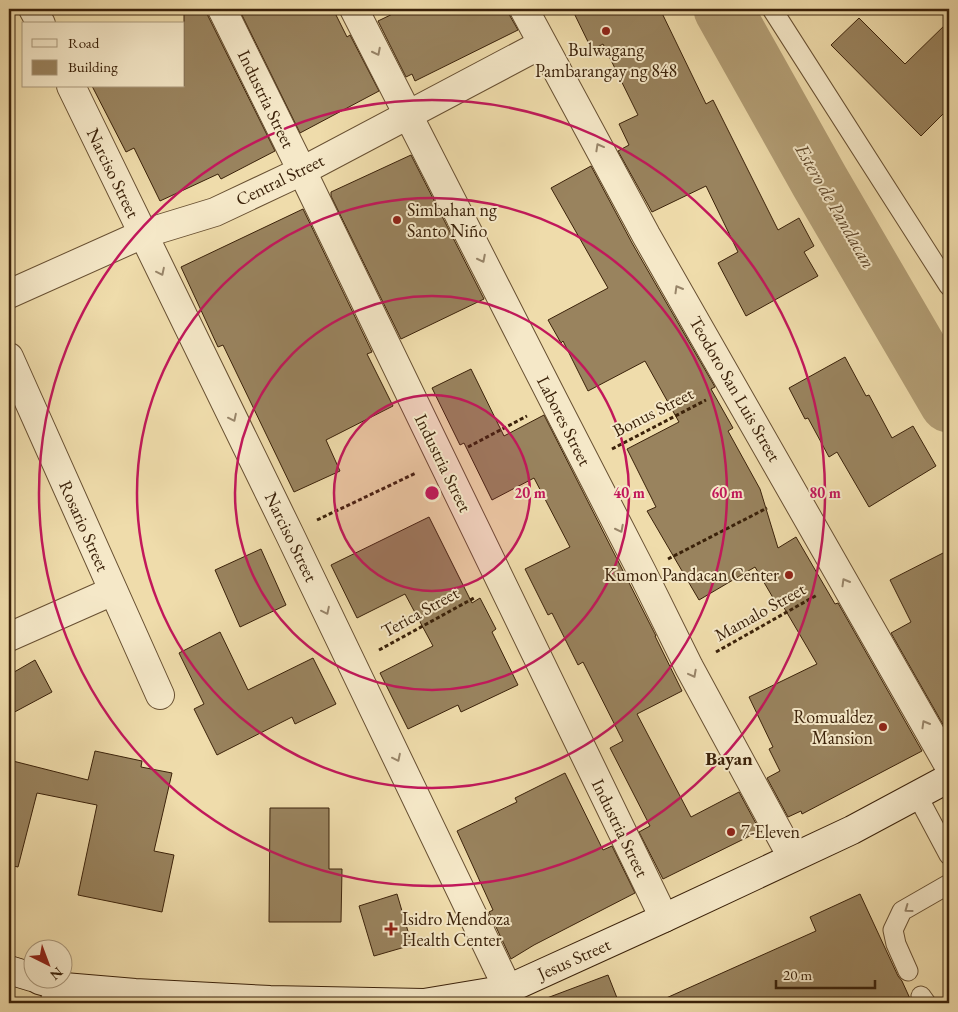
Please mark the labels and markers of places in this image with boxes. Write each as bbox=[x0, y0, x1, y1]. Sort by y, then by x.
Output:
marker: Bulwagang Pambarangay ng 848 bbox=[600, 25, 612, 37]
place label: Bulwagang Pambarangay ng 848 bbox=[535, 38, 677, 82]
place label: Simbahan ng Santo Niño bbox=[407, 198, 497, 242]
marker: Simbahan ng Santo Niño bbox=[391, 214, 403, 226]
centre of rings bbox=[423, 484, 441, 502]
place label: Kumon Pandacan Center bbox=[604, 563, 779, 586]
marker: Kumon Pandacan Center bbox=[783, 569, 795, 581]
place label: Romualdez Mansion bbox=[793, 705, 873, 749]
marker: Romualdez Mansion bbox=[877, 721, 889, 733]
place label: 7-Eleven bbox=[741, 820, 801, 843]
marker: 7-Eleven bbox=[725, 826, 737, 838]
place label: Isidro Mendoza Health Center bbox=[402, 907, 511, 951]
marker: Isidro Mendoza Health Center bbox=[384, 922, 398, 936]

